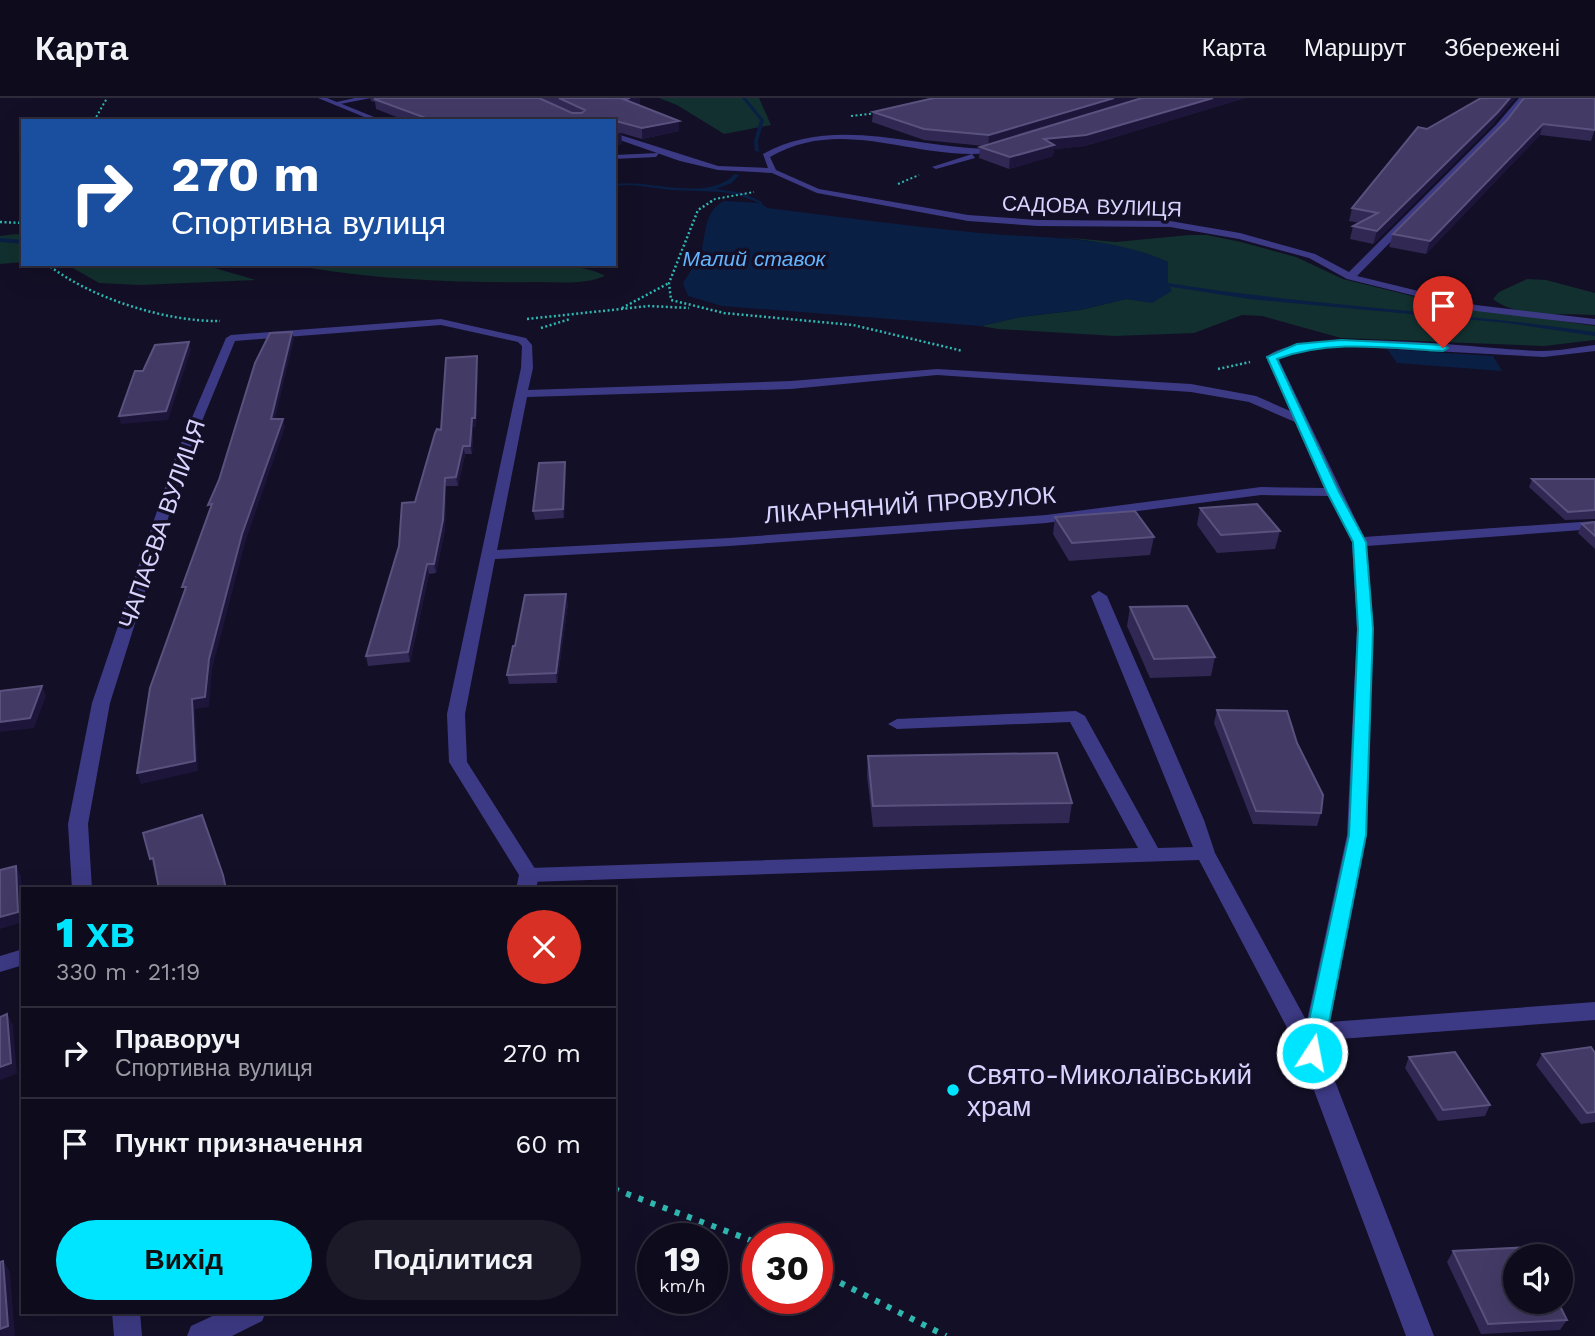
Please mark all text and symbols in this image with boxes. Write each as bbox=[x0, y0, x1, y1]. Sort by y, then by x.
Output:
text: Карта bbox=[35, 29, 128, 68]
text: Карта bbox=[1202, 34, 1266, 62]
text: Маршрут bbox=[1304, 34, 1406, 62]
text: Збережені bbox=[1444, 34, 1560, 62]
text: 270 m bbox=[171, 145, 320, 203]
icon: right bbox=[56, 147, 147, 238]
street label: САДОВА ВУЛИЦЯ bbox=[1002, 190, 1182, 222]
text: Спортивна вулиця bbox=[171, 204, 446, 242]
water label: Малий ставок bbox=[683, 246, 827, 271]
pin bbox=[1413, 276, 1473, 348]
icon: arrive bbox=[1424, 287, 1462, 325]
street label: ЧАПАЄВА ВУЛИЦЯ bbox=[113, 416, 211, 632]
street label: ЛІКАРНЯНИЙ ПРОВУЛОК bbox=[763, 481, 1057, 529]
text: 1 хв bbox=[56, 908, 135, 957]
button: close bbox=[507, 910, 581, 984]
text: 330 m · 21:19 bbox=[56, 959, 200, 986]
position arrow bbox=[1275, 1016, 1349, 1090]
text: Праворуч bbox=[115, 1024, 241, 1054]
icon: right bbox=[56, 1034, 94, 1072]
text: 270 m bbox=[502, 1038, 581, 1068]
text: Спортивна вулиця bbox=[115, 1055, 313, 1082]
place label: Свято-Миколаївський храм bbox=[967, 1058, 1252, 1123]
marker: Свято-Миколаївський храм bbox=[945, 1082, 961, 1098]
icon: arrive bbox=[56, 1125, 94, 1163]
text: Пункт призначення bbox=[115, 1128, 363, 1158]
text: 60 m bbox=[515, 1129, 581, 1159]
button: Вихід bbox=[56, 1220, 312, 1300]
button: Поділитися bbox=[326, 1220, 581, 1300]
speed limit sign: 30 bbox=[742, 1223, 833, 1314]
text: 19 bbox=[664, 1238, 701, 1280]
map controls bbox=[1503, 1244, 1573, 1314]
button: sound bbox=[1503, 1244, 1573, 1314]
text: km/h bbox=[659, 1275, 706, 1296]

